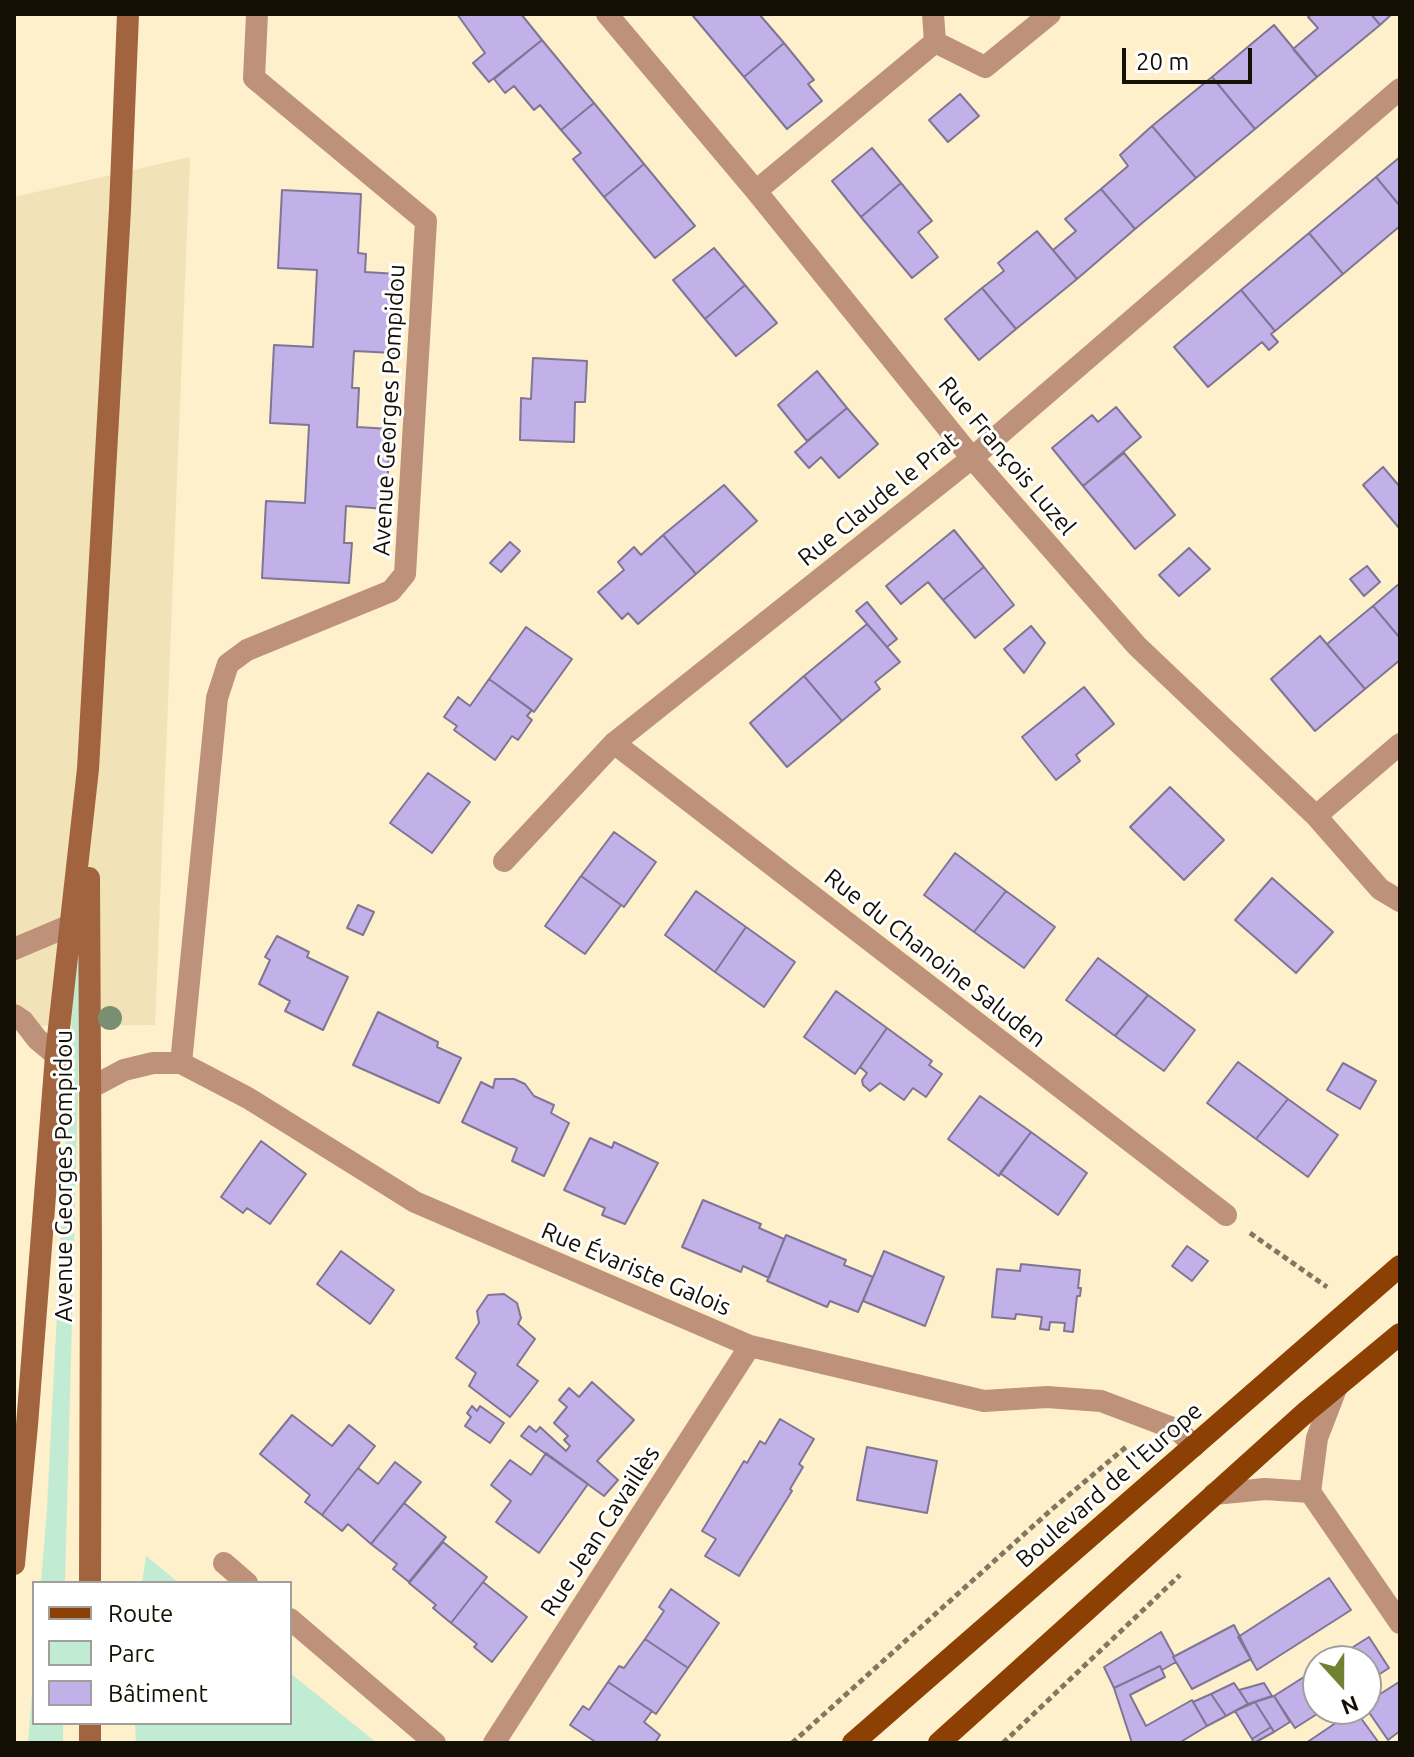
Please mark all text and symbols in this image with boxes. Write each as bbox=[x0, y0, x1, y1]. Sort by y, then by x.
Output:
scale bar bbox=[1126, 32, 1256, 82]
text: 20 m bbox=[1136, 48, 1189, 75]
street label: Avenue Georges Pompidou bbox=[367, 263, 411, 557]
street label: Rue François Luzel bbox=[932, 371, 1082, 541]
street label: Rue Claude le Prat bbox=[792, 426, 964, 572]
street label: Rue du Chanoine Saluden bbox=[818, 863, 1052, 1053]
street label: Avenue Georges Pompidou bbox=[50, 1030, 78, 1322]
street label: Rue Évariste Galois bbox=[537, 1216, 735, 1322]
street label: Boulevard de l'Europe bbox=[1010, 1396, 1208, 1574]
street label: Rue Jean Cavaillès bbox=[534, 1440, 666, 1622]
legend bbox=[32, 1581, 292, 1725]
text: Route bbox=[108, 1600, 173, 1627]
text: Parc bbox=[108, 1640, 155, 1667]
north arrow bbox=[1302, 1645, 1382, 1725]
text: Bâtiment bbox=[108, 1680, 208, 1707]
text: N bbox=[1338, 1691, 1362, 1721]

